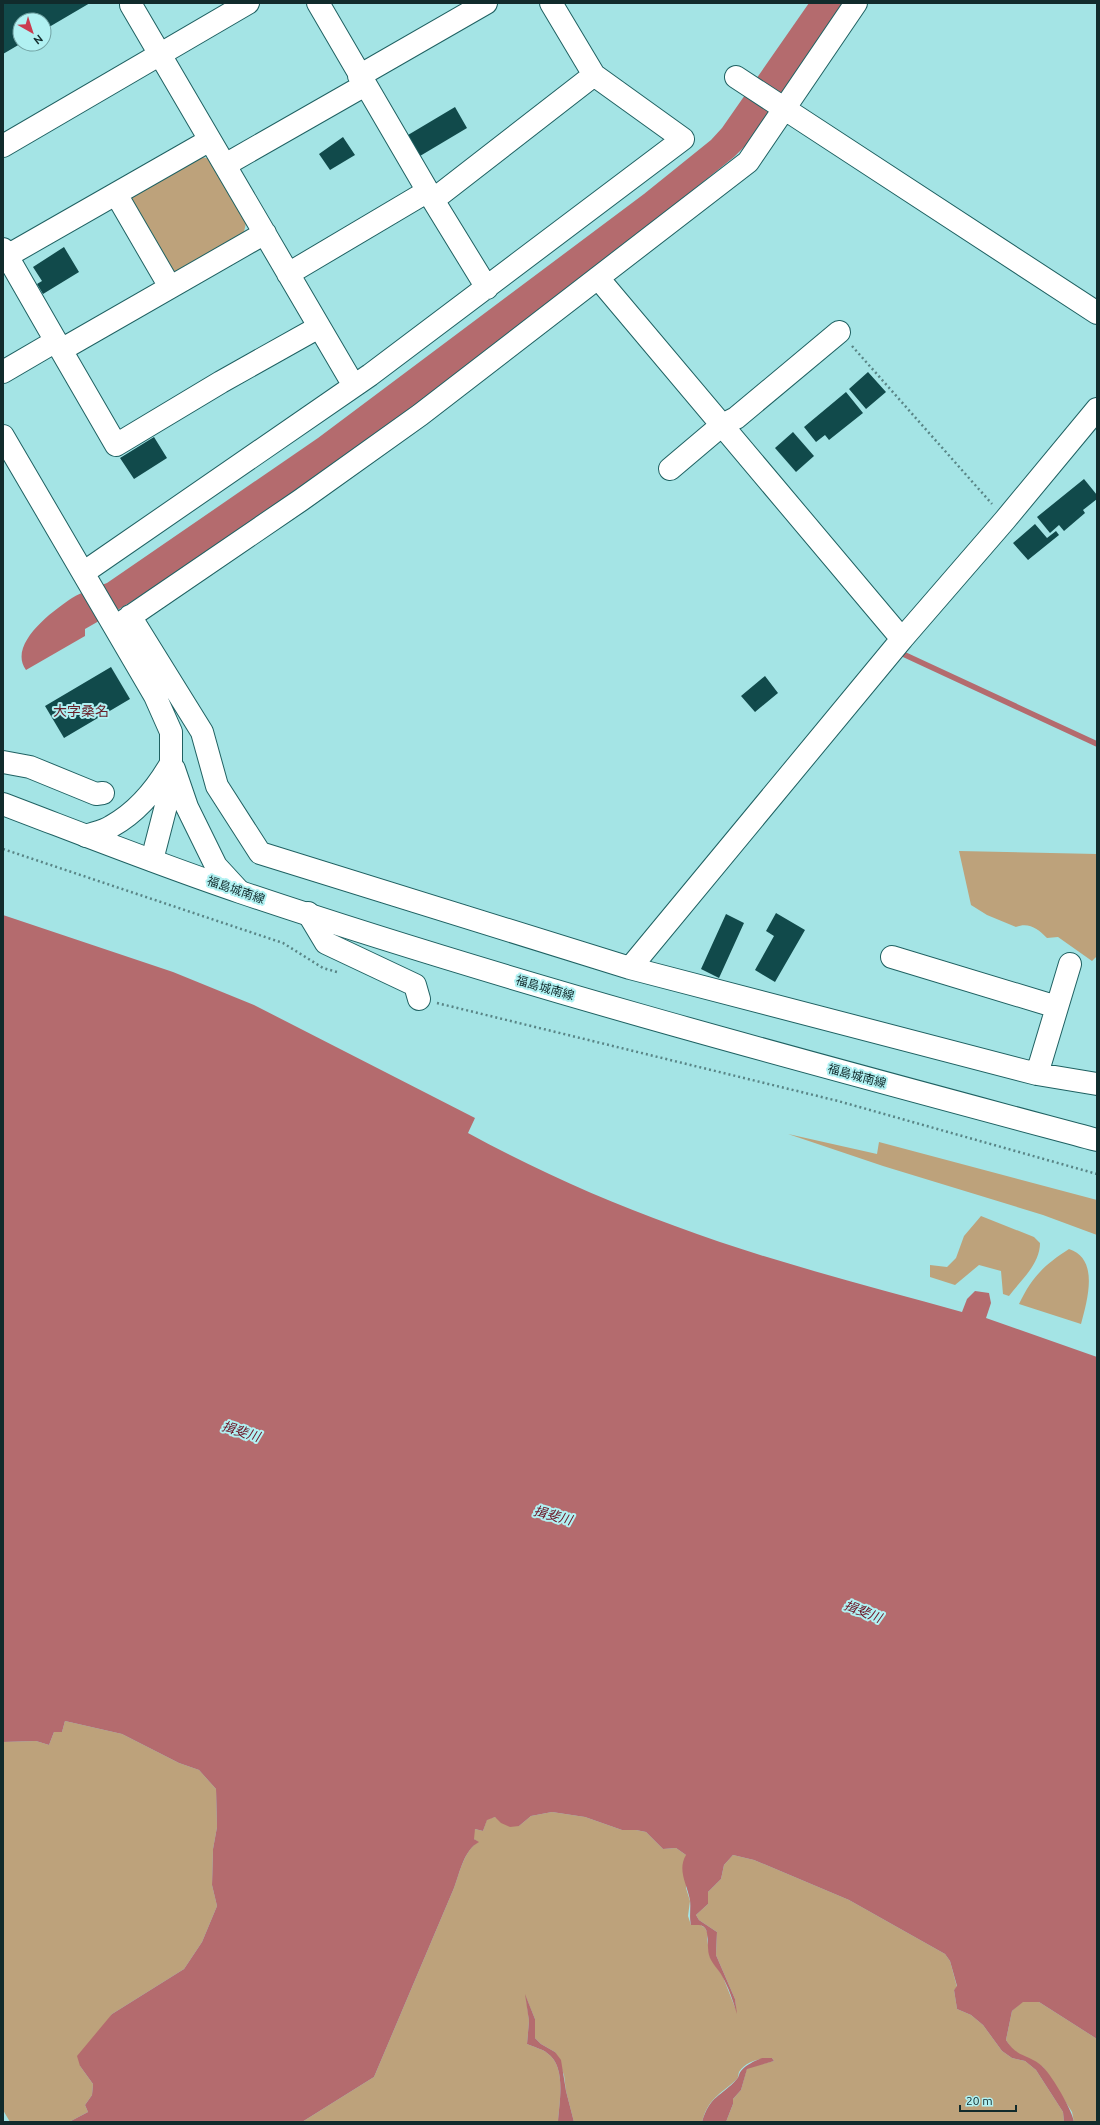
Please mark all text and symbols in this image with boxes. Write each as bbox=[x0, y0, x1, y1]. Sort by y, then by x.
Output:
north arrow bbox=[12, 12, 52, 52]
text: N bbox=[31, 33, 45, 47]
district label: 大字桑名 bbox=[53, 703, 109, 719]
street label: 福島城南線 bbox=[206, 874, 267, 905]
street label: 福島城南線 bbox=[515, 973, 576, 1002]
street label: 福島城南線 bbox=[826, 1061, 888, 1090]
water label: 揖斐川 bbox=[220, 1419, 264, 1444]
water label: 揖斐川 bbox=[532, 1503, 576, 1527]
water label: 揖斐川 bbox=[842, 1597, 886, 1625]
scale bar bbox=[960, 2087, 1016, 2113]
text: 20 m bbox=[966, 2094, 993, 2107]

